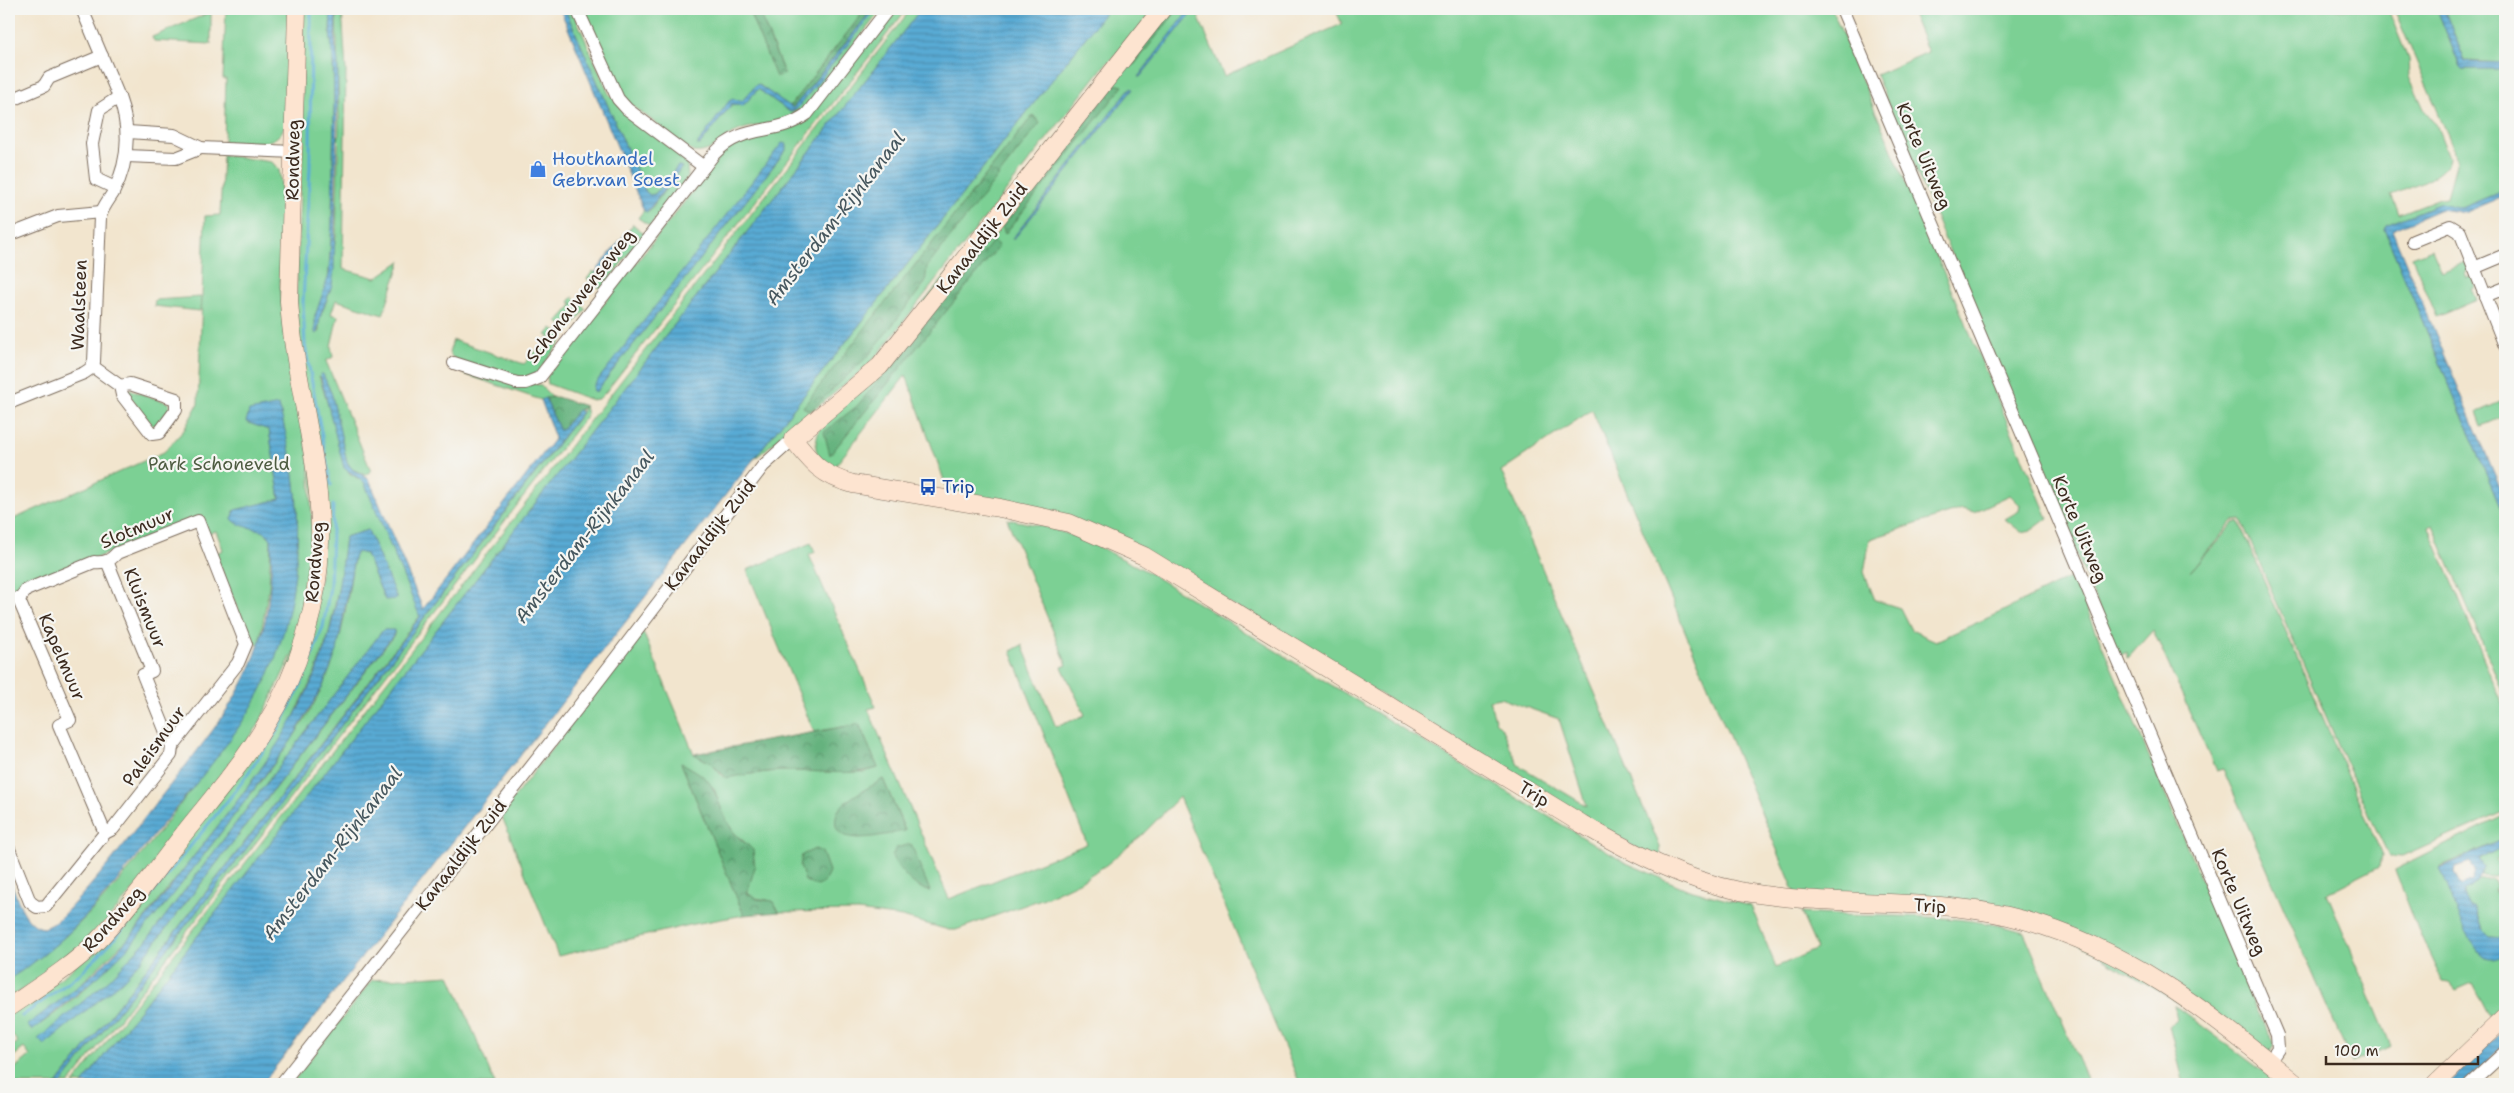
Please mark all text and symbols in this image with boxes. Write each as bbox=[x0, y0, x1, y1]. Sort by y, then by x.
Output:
street label: Korte Uitweg bbox=[1891, 99, 1957, 213]
street label: Rondweg bbox=[280, 119, 306, 201]
water label: Amsterdam-Rijnkanaal bbox=[760, 126, 911, 310]
place label: Houthandel Gebr.van Soest bbox=[552, 147, 680, 192]
shop icon: Houthandel Gebr.van Soest bbox=[528, 159, 548, 179]
street label: Kanaaldijk Zuid bbox=[931, 177, 1033, 299]
street label: Schonauwenseweg bbox=[520, 224, 640, 368]
street label: Waalsteen bbox=[65, 259, 93, 351]
water label: Amsterdam-Rijnkanaal bbox=[509, 444, 660, 628]
park label: Park Schoneveld bbox=[148, 452, 290, 476]
street label: Korte Uitweg bbox=[2047, 472, 2113, 586]
street label: Kanaaldijk Zuid bbox=[659, 474, 761, 596]
place label: Trip bbox=[942, 475, 975, 499]
bus stop icon: Trip bbox=[918, 477, 938, 497]
street label: Slotmuur bbox=[96, 502, 178, 554]
street label: Rondweg bbox=[299, 520, 331, 604]
street label: Kluismuur bbox=[118, 564, 172, 652]
street label: Kapelmuur bbox=[33, 610, 91, 704]
street label: Paleismuur bbox=[117, 701, 191, 791]
water label: Amsterdam-Rijnkanaal bbox=[257, 761, 408, 945]
street label: Trip bbox=[1514, 775, 1554, 813]
street label: Kanaaldijk Zuid bbox=[410, 794, 512, 916]
street label: Korte Uitweg bbox=[2206, 845, 2272, 959]
street label: Rondweg bbox=[77, 881, 149, 957]
street label: Trip bbox=[1913, 893, 1947, 919]
scale bar bbox=[2326, 1033, 2479, 1065]
text: 100 m bbox=[2334, 1041, 2379, 1061]

